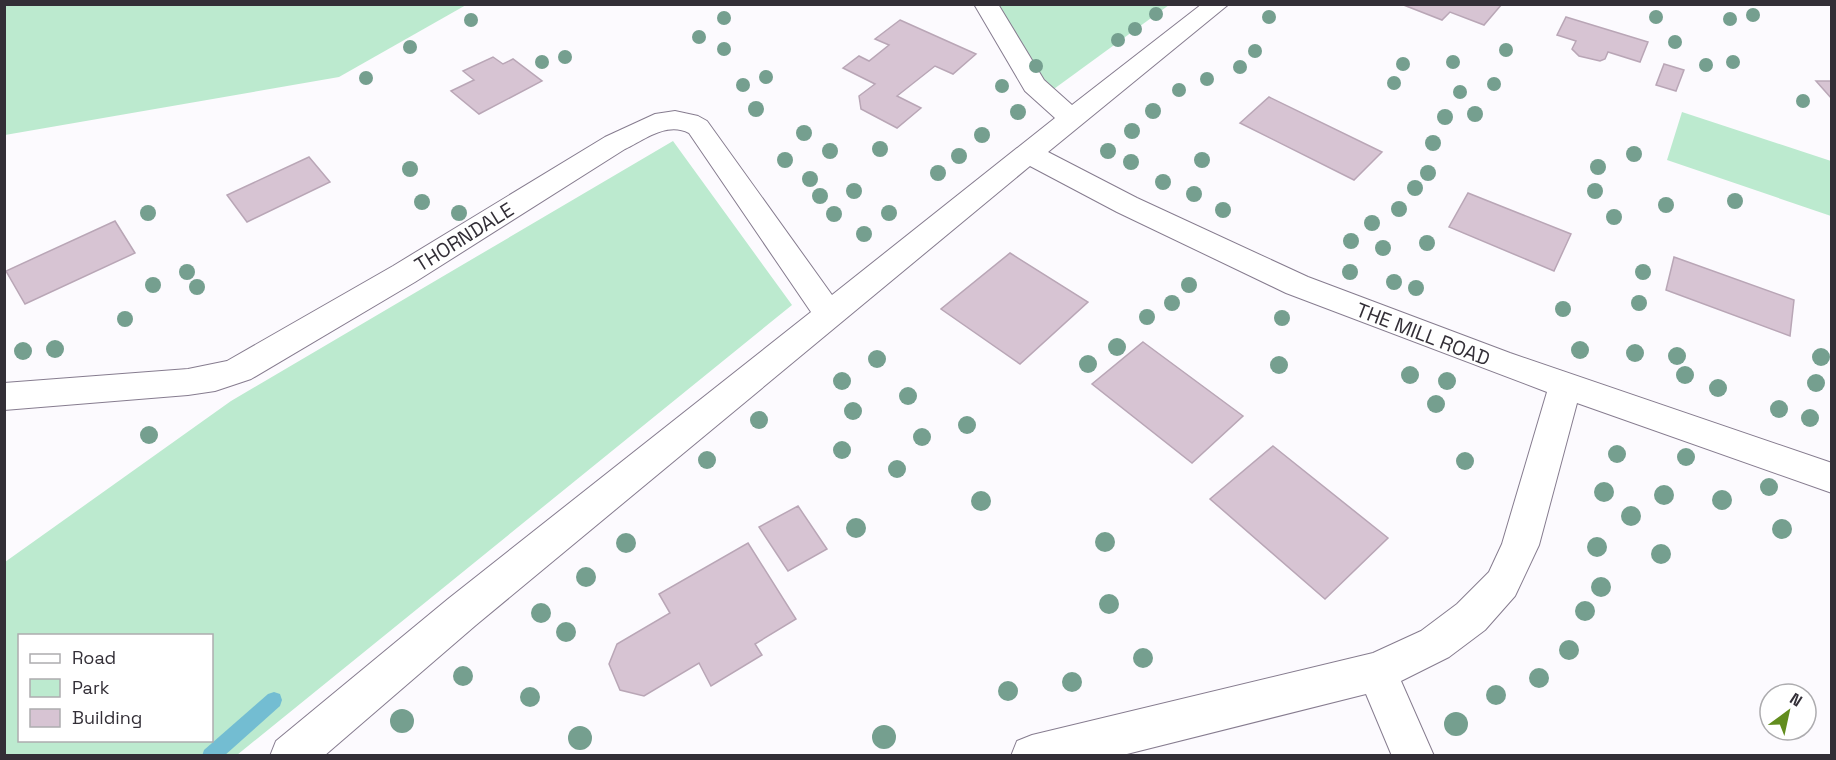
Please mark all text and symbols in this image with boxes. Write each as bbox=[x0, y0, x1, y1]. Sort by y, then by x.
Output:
street label: THORNDALE bbox=[410, 196, 518, 278]
street label: THE MILL ROAD bbox=[1352, 296, 1494, 372]
legend bbox=[18, 634, 213, 742]
text: Road bbox=[72, 646, 116, 669]
text: Park bbox=[72, 676, 110, 699]
north arrow bbox=[1758, 682, 1818, 742]
text: N bbox=[1786, 688, 1806, 712]
text: Building bbox=[72, 706, 142, 729]

